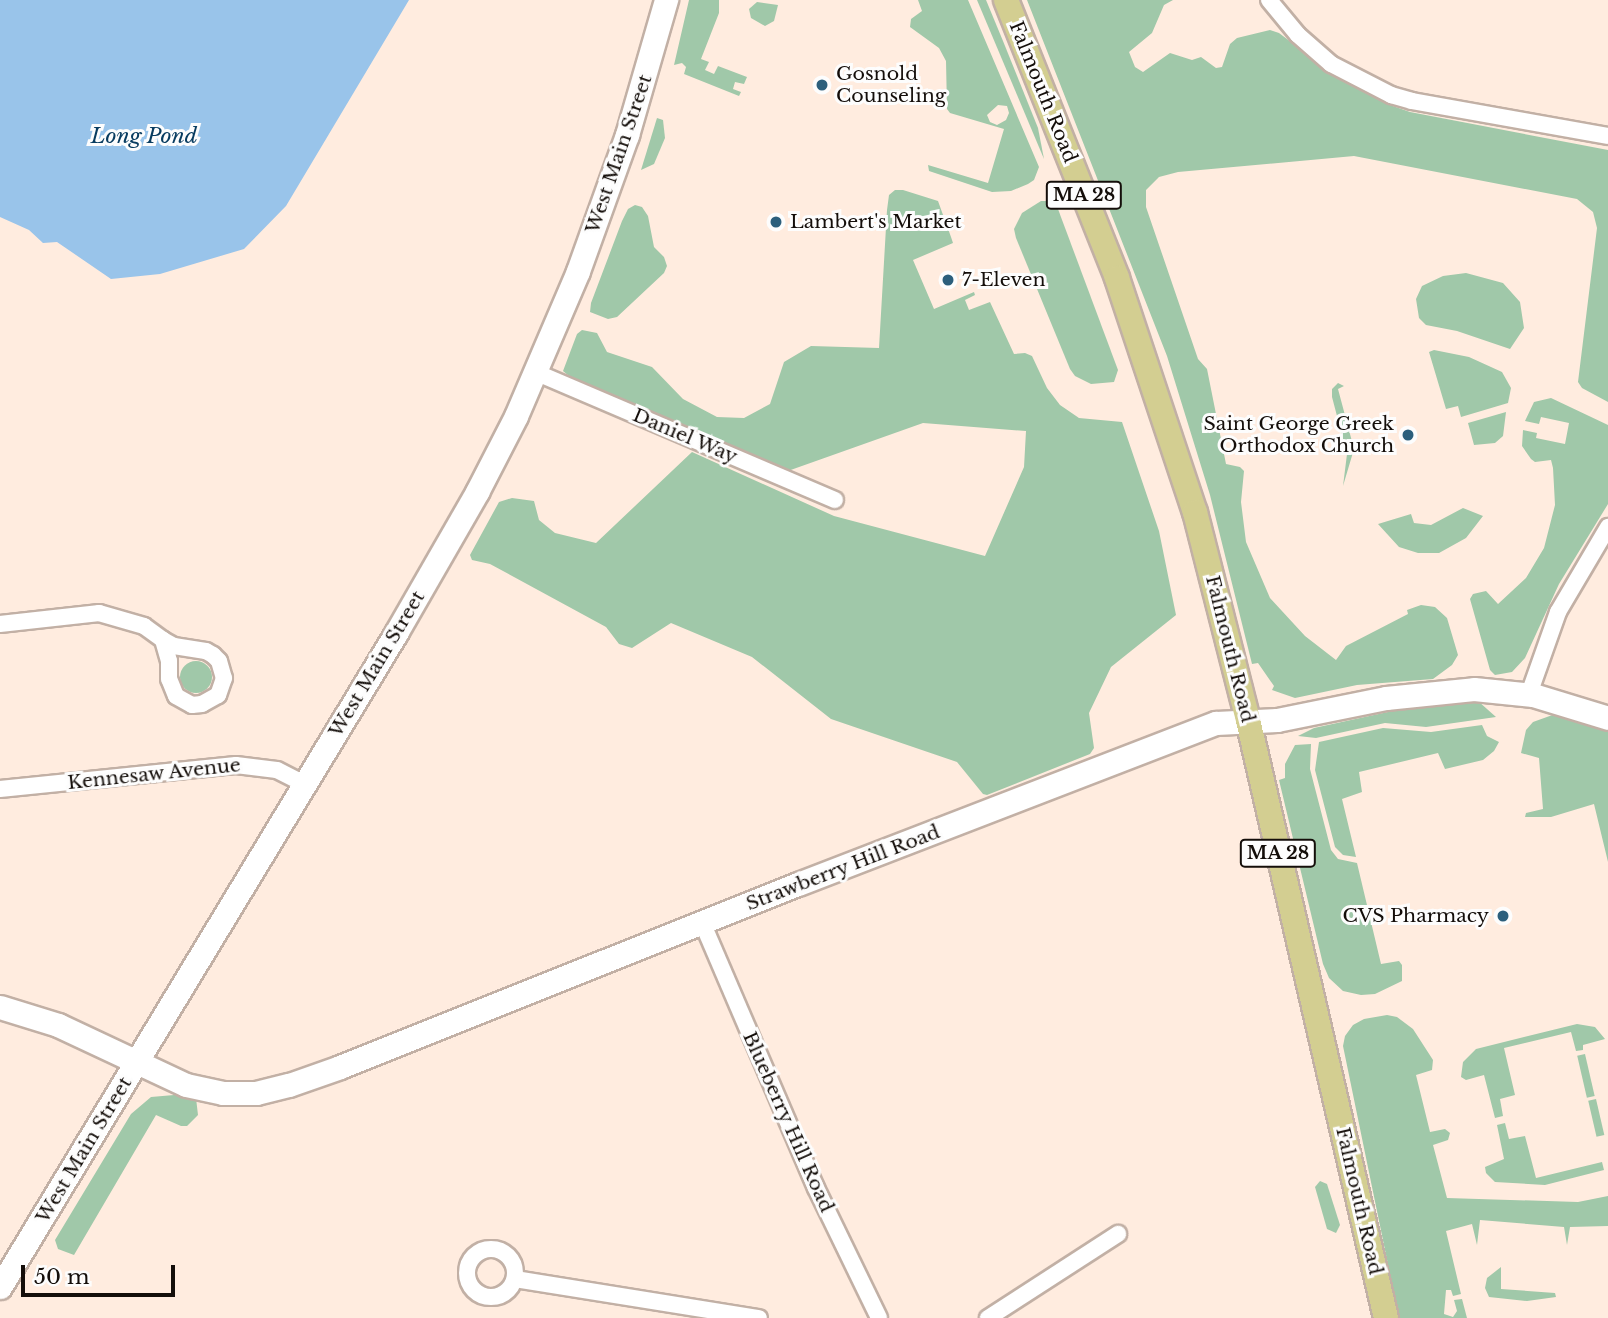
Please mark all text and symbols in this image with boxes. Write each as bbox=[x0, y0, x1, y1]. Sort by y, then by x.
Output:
street label: Falmouth Road bbox=[1004, 18, 1082, 166]
place label: Gosnold Counseling bbox=[836, 63, 946, 107]
street label: West Main Street bbox=[581, 72, 657, 236]
marker: Gosnold Counseling bbox=[814, 77, 830, 93]
water label: Long Pond bbox=[91, 123, 197, 149]
road number: MA 28 bbox=[1044, 180, 1124, 210]
place label: Lambert's Market bbox=[790, 211, 962, 233]
marker: Lambert's Market bbox=[768, 214, 784, 230]
place label: 7-Eleven bbox=[962, 269, 1046, 291]
marker: 7-Eleven bbox=[940, 272, 956, 288]
street label: Daniel Way bbox=[629, 404, 741, 468]
place label: Saint George Greek Orthodox Church bbox=[1204, 413, 1394, 457]
marker: Saint George Greek Orthodox Church bbox=[1400, 427, 1416, 443]
street label: Falmouth Road bbox=[1201, 573, 1259, 725]
street label: West Main Street bbox=[324, 587, 430, 741]
street label: Kennesaw Avenue bbox=[66, 754, 242, 794]
street label: Strawberry Hill Road bbox=[743, 820, 943, 916]
road number: MA 28 bbox=[1238, 838, 1318, 868]
place label: CVS Pharmacy bbox=[1342, 905, 1489, 927]
marker: CVS Pharmacy bbox=[1495, 908, 1511, 924]
street label: Blueberry Hill Road bbox=[738, 1028, 838, 1216]
street label: West Main Street bbox=[31, 1073, 137, 1227]
street label: Falmouth Road bbox=[1331, 1125, 1387, 1277]
scale bar bbox=[24, 1252, 178, 1296]
text: 50 m bbox=[34, 1264, 89, 1290]

